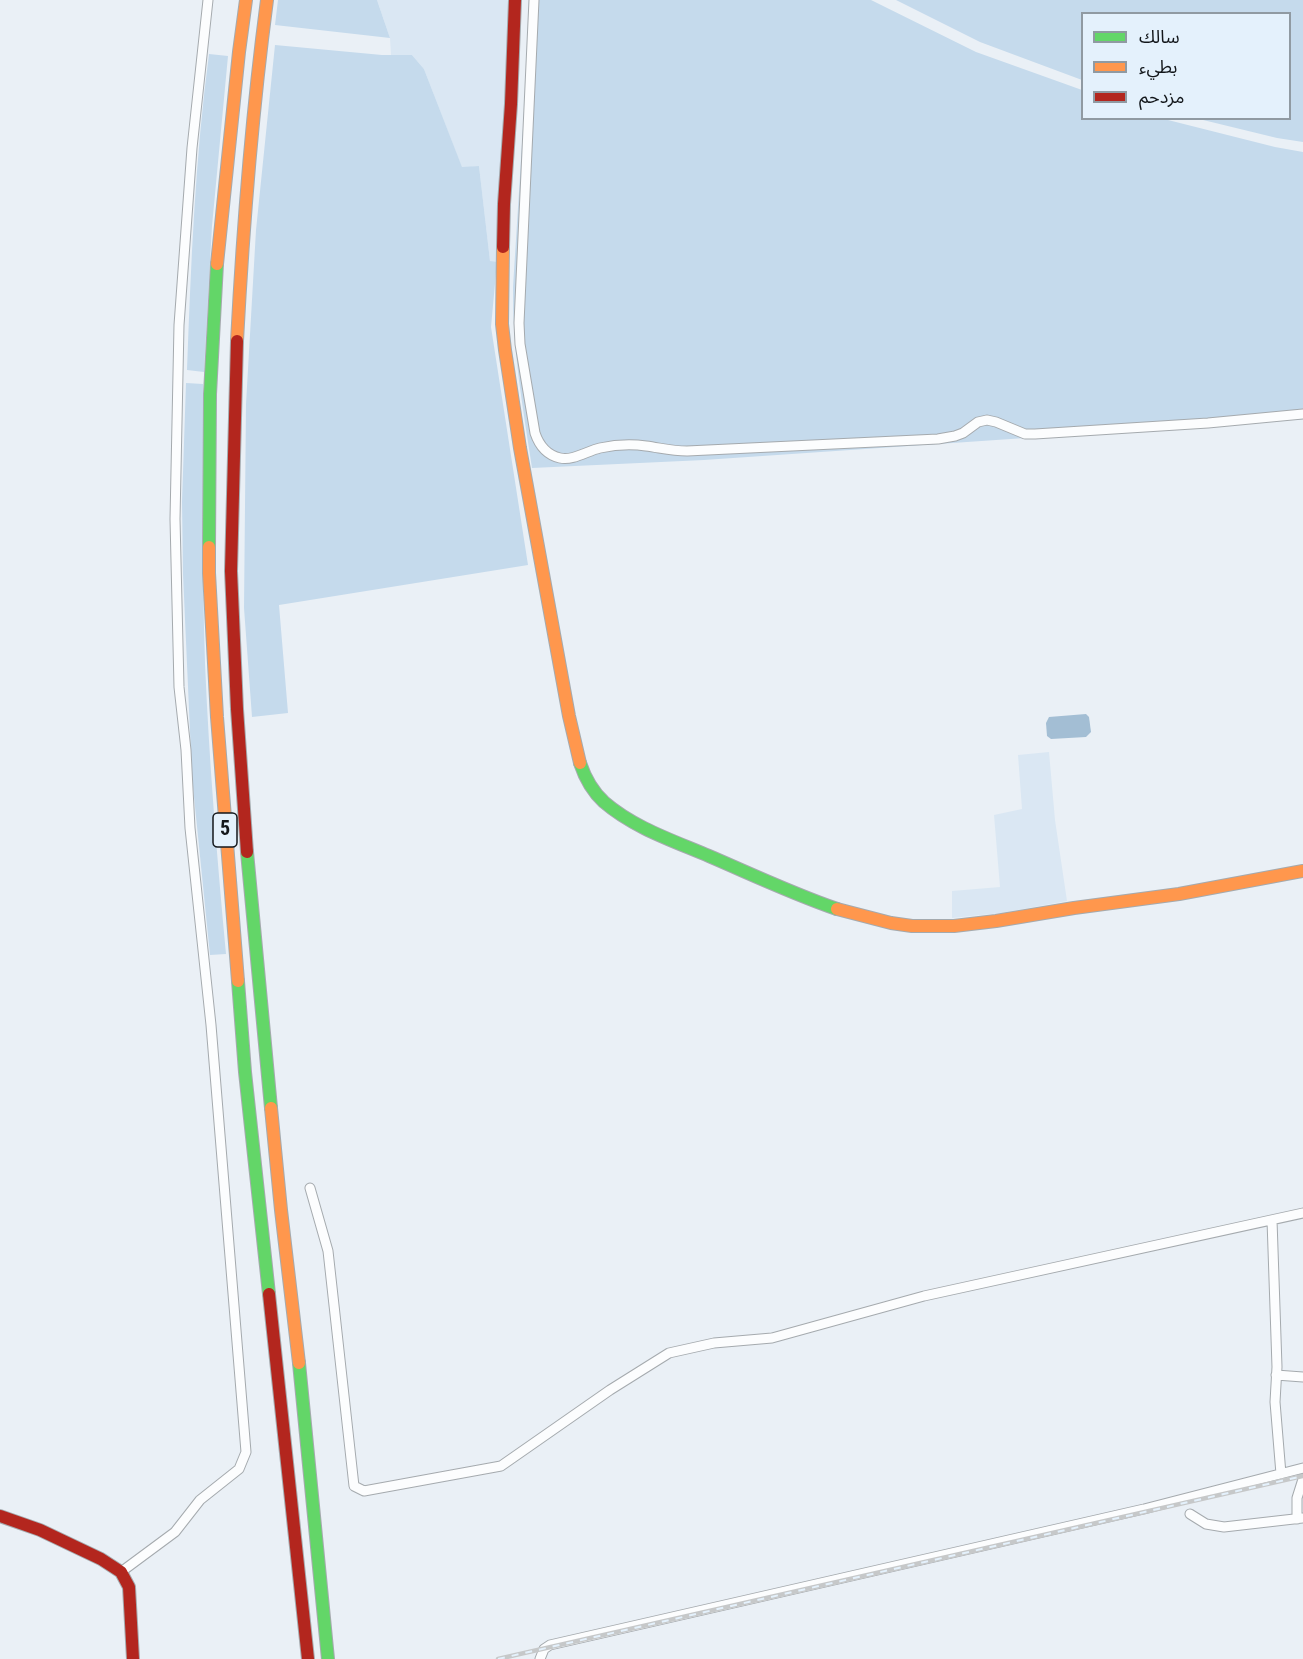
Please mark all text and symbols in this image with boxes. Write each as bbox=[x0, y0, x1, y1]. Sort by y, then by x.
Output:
legend bbox=[1081, 12, 1291, 120]
text: سالك bbox=[1139, 26, 1180, 47]
text: بطيء bbox=[1139, 56, 1177, 77]
text: مزدحم bbox=[1139, 86, 1184, 107]
road number: 5 bbox=[213, 813, 237, 847]

